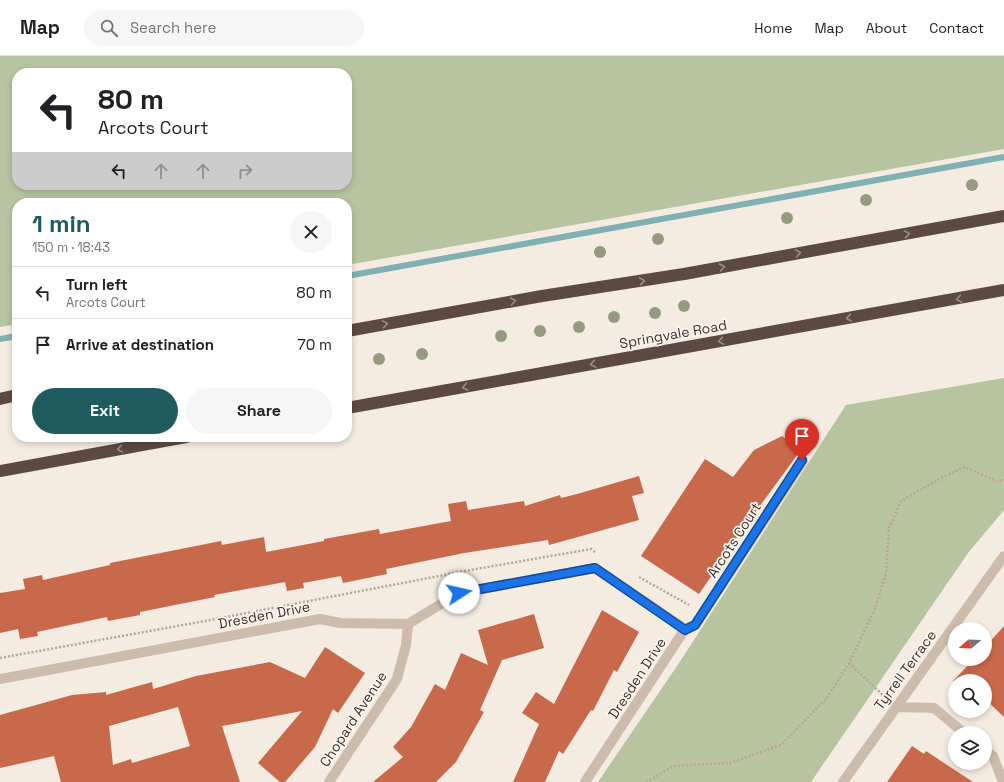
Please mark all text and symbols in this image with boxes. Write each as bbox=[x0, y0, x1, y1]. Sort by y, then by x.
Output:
search box bbox=[84, 10, 364, 46]
text: Map bbox=[20, 15, 60, 40]
icon: search bbox=[98, 17, 120, 39]
text: Search here bbox=[130, 18, 216, 37]
text: Home bbox=[754, 19, 792, 37]
text: Map bbox=[814, 19, 844, 37]
text: About bbox=[866, 19, 907, 37]
text: Contact bbox=[929, 19, 984, 37]
text: 80 m bbox=[98, 81, 164, 117]
icon: left bbox=[32, 84, 84, 136]
text: Arcots Court bbox=[98, 116, 209, 139]
icon: left bbox=[108, 160, 130, 182]
icon: ahead bbox=[150, 160, 172, 182]
icon: ahead bbox=[192, 160, 214, 182]
icon: right bbox=[234, 160, 256, 182]
text: 1 min bbox=[32, 208, 91, 239]
button: close bbox=[290, 211, 332, 253]
one-way arrow bbox=[904, 230, 910, 239]
text: 150 m · 18:43 bbox=[32, 239, 110, 256]
one-way arrow bbox=[795, 249, 801, 258]
one-way arrow bbox=[719, 263, 725, 272]
text: Turn left bbox=[66, 275, 128, 294]
one-way arrow bbox=[639, 277, 645, 286]
icon: left bbox=[32, 282, 54, 304]
text: 80 m bbox=[296, 283, 332, 302]
text: Arcots Court bbox=[66, 294, 146, 311]
one-way arrow bbox=[955, 294, 962, 302]
one-way arrow bbox=[510, 298, 517, 306]
one-way arrow bbox=[846, 313, 852, 322]
street label: Springvale Road bbox=[618, 316, 728, 352]
one-way arrow bbox=[382, 320, 389, 329]
icon: arrive bbox=[32, 334, 54, 356]
text: Arrive at destination bbox=[66, 335, 214, 354]
text: 70 m bbox=[297, 335, 332, 354]
one-way arrow bbox=[718, 336, 724, 345]
one-way arrow bbox=[590, 359, 596, 368]
one-way arrow bbox=[462, 382, 468, 391]
button: Exit bbox=[32, 388, 178, 434]
button: Share bbox=[186, 388, 332, 434]
pin bbox=[785, 419, 819, 460]
icon: arrive bbox=[791, 425, 813, 447]
one-way arrow bbox=[117, 444, 123, 453]
street label: Arcots Court bbox=[703, 499, 765, 581]
position arrow bbox=[438, 572, 480, 614]
street label: Dresden Drive bbox=[217, 597, 311, 633]
north arrow bbox=[948, 622, 992, 666]
map controls bbox=[948, 622, 992, 770]
street label: Tyrrell Terrace bbox=[870, 627, 940, 713]
street label: Dresden Drive bbox=[604, 634, 670, 722]
street label: Chopard Avenue bbox=[315, 668, 391, 770]
button: search bbox=[948, 674, 992, 718]
button: layers bbox=[948, 726, 992, 770]

